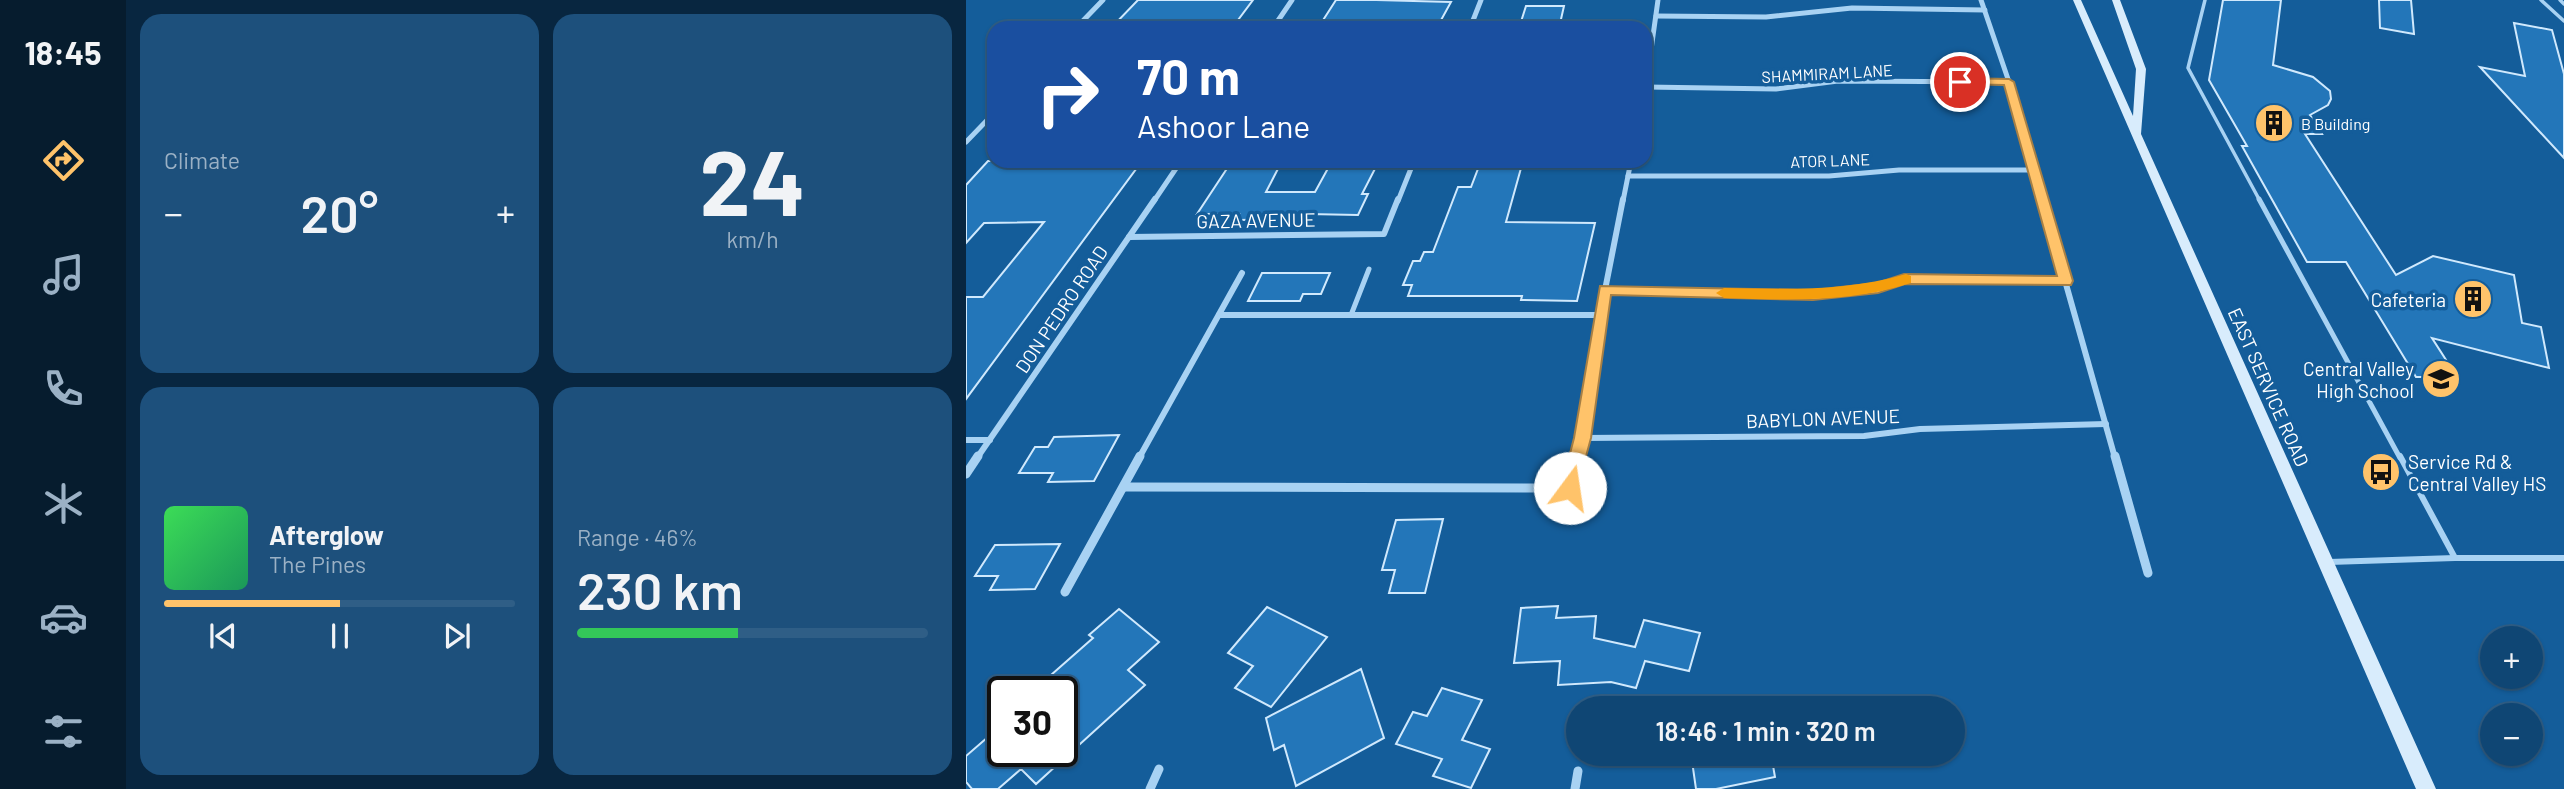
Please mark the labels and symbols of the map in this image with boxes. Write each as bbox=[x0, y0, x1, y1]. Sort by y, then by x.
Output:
pin bbox=[1930, 52, 1990, 112]
street label: SHAMMIRAM LANE bbox=[1761, 60, 1893, 86]
building icon: B Building bbox=[2253, 102, 2295, 144]
place label: B Building bbox=[2301, 114, 2370, 133]
street label: ATOR LANE bbox=[1790, 149, 1870, 171]
street label: GAZA AVENUE bbox=[1196, 207, 1316, 233]
street label: DON PEDRO ROAD bbox=[1010, 241, 1112, 377]
building icon: Cafeteria bbox=[2452, 278, 2494, 320]
place label: Cafeteria bbox=[2371, 288, 2446, 311]
street label: EAST SERVICE ROAD bbox=[2224, 304, 2314, 470]
place label: Central Valley High School bbox=[2303, 357, 2414, 402]
school or university icon: Central Valley High School bbox=[2420, 358, 2462, 400]
street label: BABYLON AVENUE bbox=[1746, 404, 1900, 432]
place label: Service Rd & Central Valley HS bbox=[2408, 450, 2546, 495]
position arrow bbox=[1533, 451, 1607, 525]
bus stop icon: Service Rd & Central Valley HS bbox=[2360, 451, 2402, 493]
speed limit sign: 30 bbox=[987, 676, 1078, 767]

